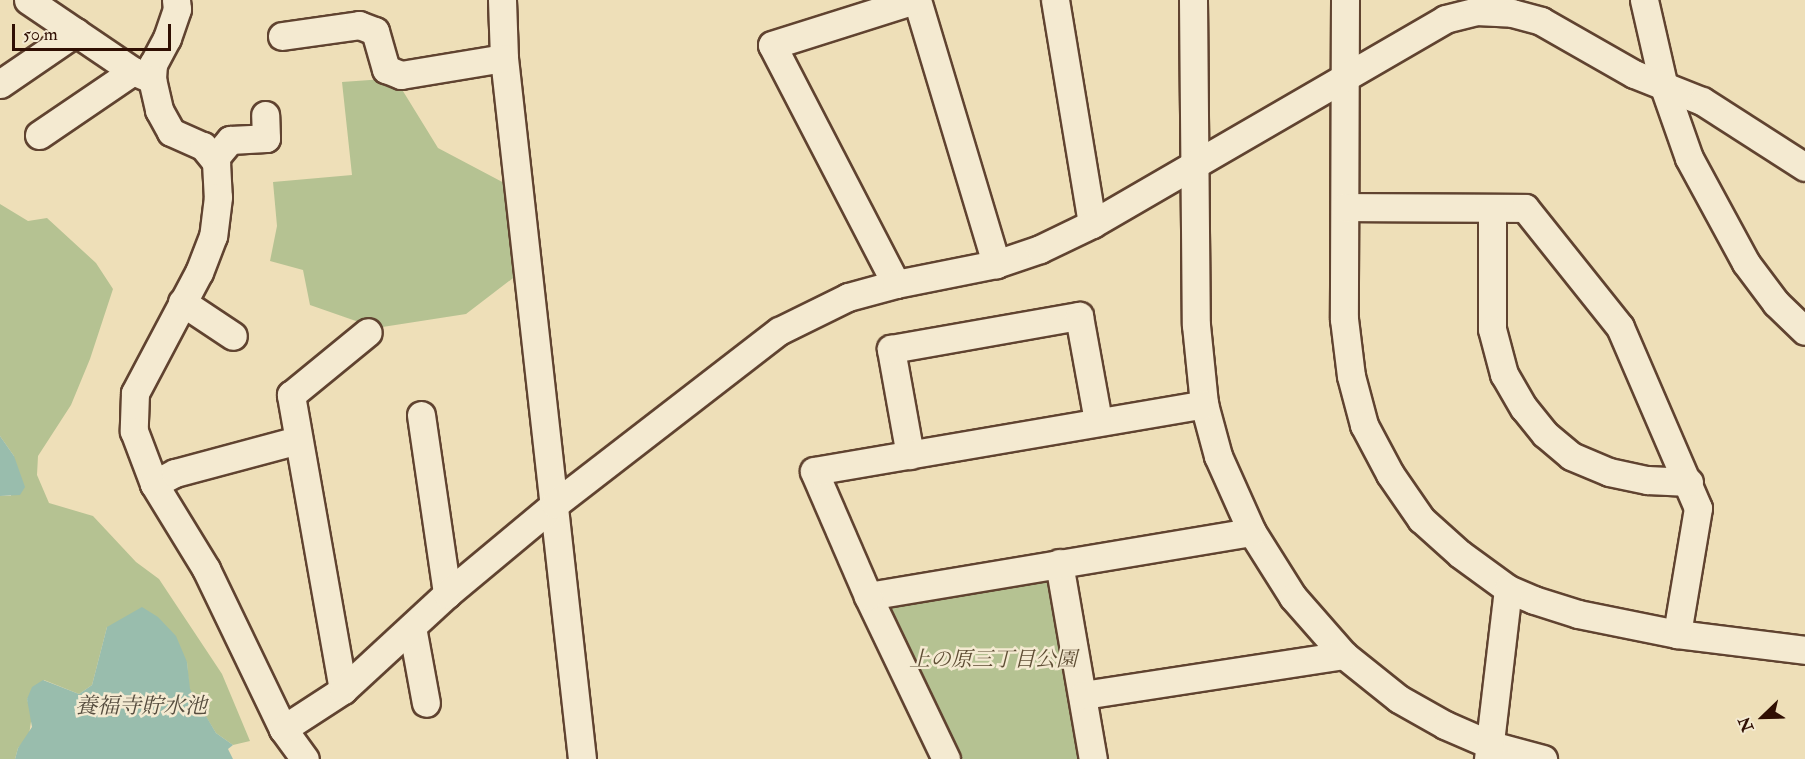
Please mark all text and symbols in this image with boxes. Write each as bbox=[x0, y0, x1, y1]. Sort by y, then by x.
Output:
scale bar bbox=[15, 12, 174, 50]
text: 50 m bbox=[23, 23, 58, 46]
park label: 上の原三丁目公園 bbox=[909, 647, 1077, 673]
north arrow bbox=[1733, 687, 1793, 747]
water label: 養福寺貯水池 bbox=[75, 694, 207, 720]
text: N bbox=[1734, 714, 1758, 735]

